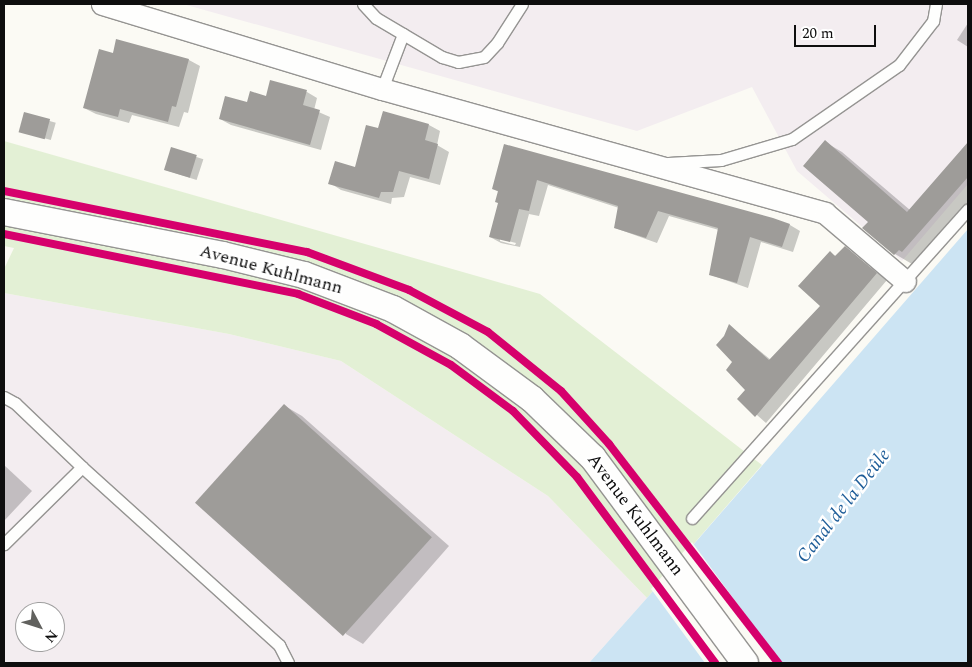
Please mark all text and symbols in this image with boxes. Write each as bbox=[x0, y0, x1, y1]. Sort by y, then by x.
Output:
scale bar bbox=[797, 15, 880, 47]
text: 20 m bbox=[802, 22, 834, 45]
street label: Avenue Kuhlmann bbox=[197, 241, 345, 299]
water label: Canal de la Deûle bbox=[792, 444, 896, 568]
street label: Avenue Kuhlmann bbox=[582, 450, 688, 580]
north arrow bbox=[15, 602, 65, 652]
text: N bbox=[39, 625, 63, 647]

